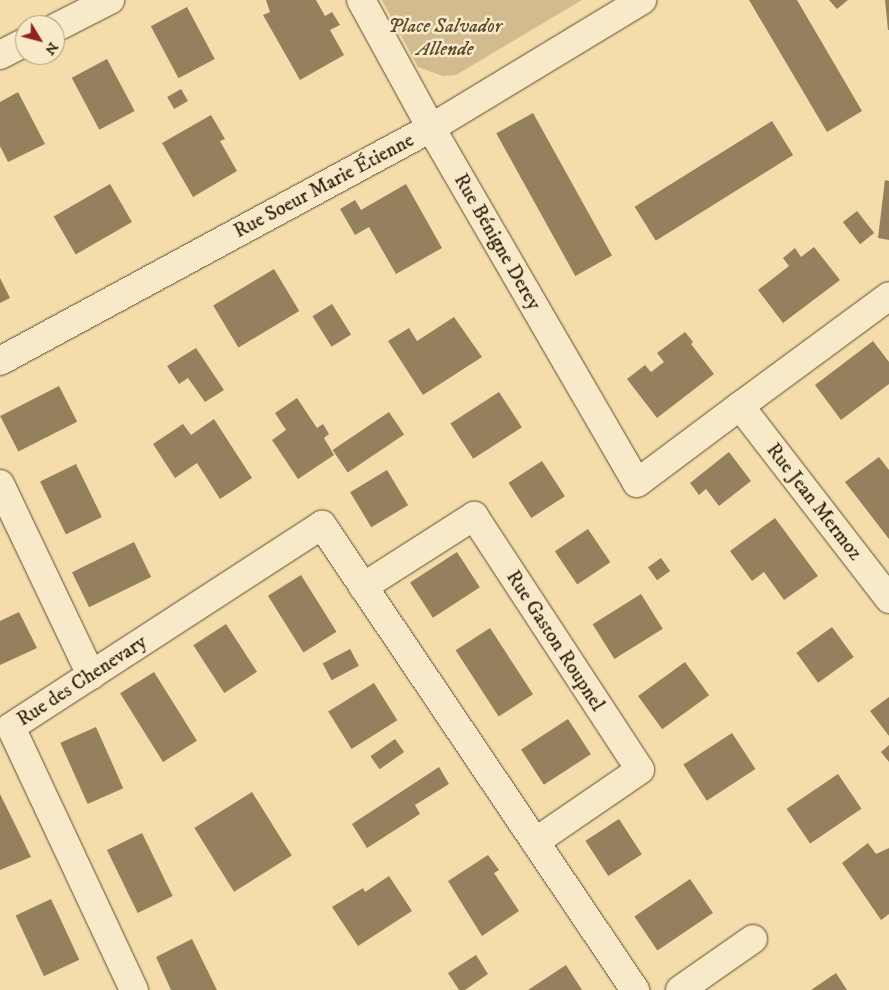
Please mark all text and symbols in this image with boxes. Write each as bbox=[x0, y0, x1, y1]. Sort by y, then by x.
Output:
park label: Place Salvador Allende bbox=[388, 14, 502, 61]
north arrow bbox=[15, 15, 65, 65]
text: N bbox=[41, 38, 62, 58]
street label: Rue Soeur Marie Étienne bbox=[230, 128, 418, 244]
street label: Rue Bénigne Derey bbox=[448, 170, 546, 314]
street label: Rue Jean Mermoz bbox=[761, 439, 867, 565]
street label: Rue Gaston Roupnel bbox=[501, 566, 609, 716]
street label: Rue des Chenevary bbox=[13, 630, 151, 732]

